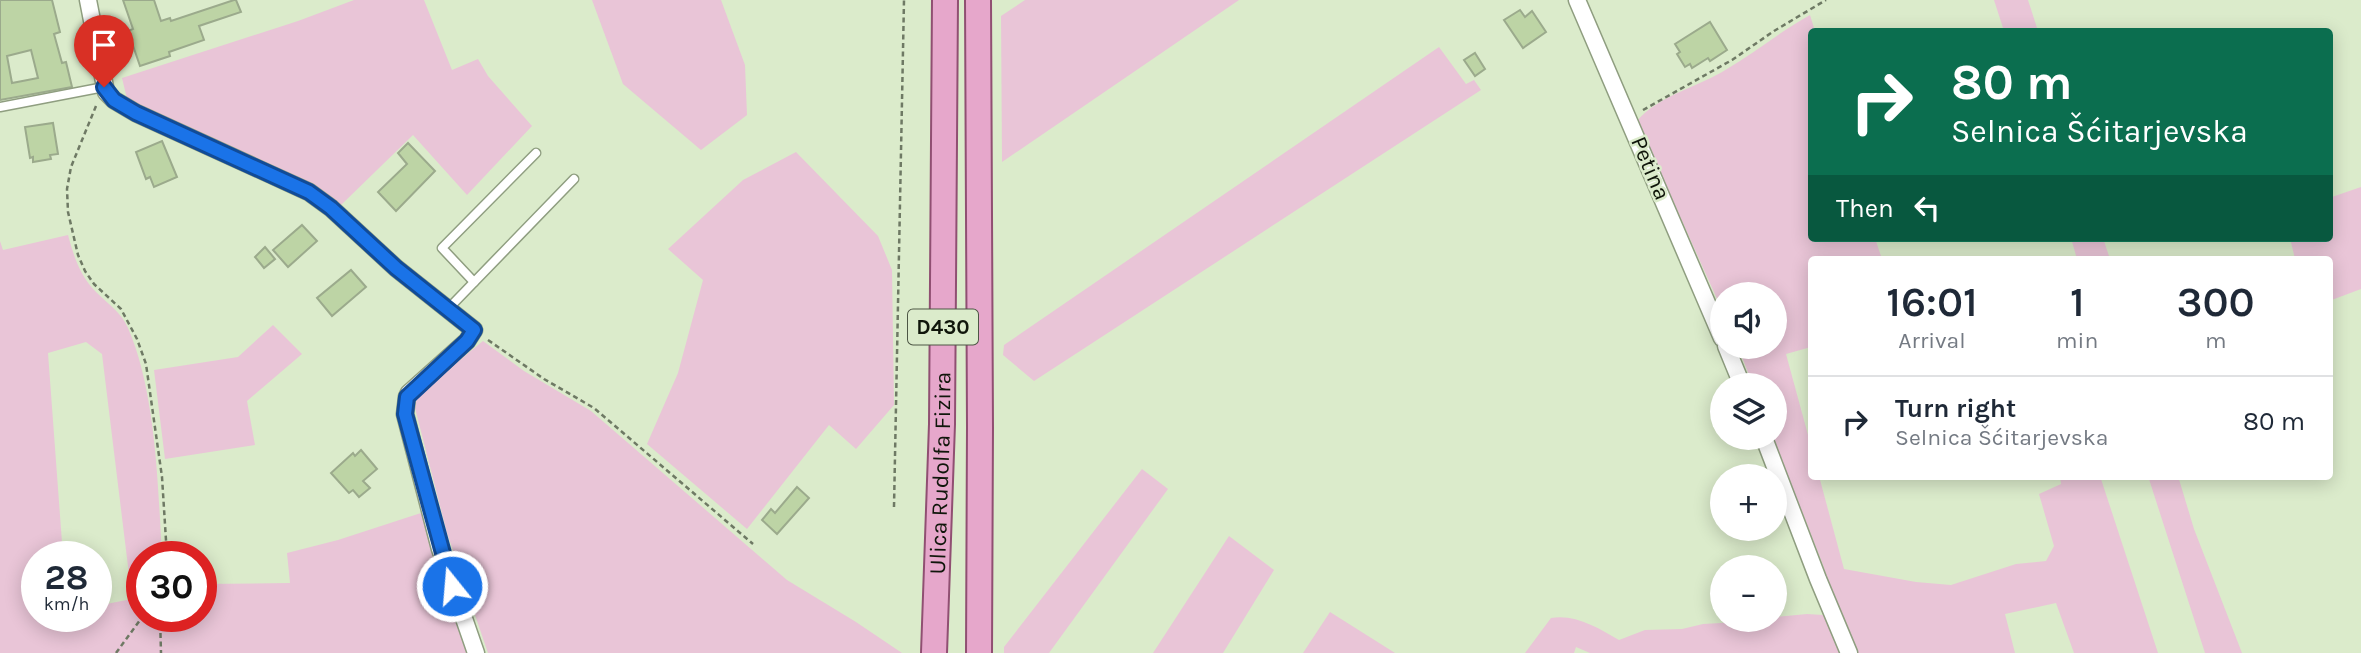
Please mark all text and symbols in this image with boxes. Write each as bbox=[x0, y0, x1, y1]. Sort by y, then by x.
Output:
pin bbox=[74, 15, 134, 87]
icon: arrive bbox=[85, 26, 123, 64]
text: 80 m bbox=[1951, 54, 2073, 111]
icon: right bbox=[1836, 56, 1927, 147]
text: Selnica Šćitarjevska bbox=[1951, 113, 2248, 150]
street label: Petina bbox=[1625, 132, 1676, 204]
icon: left bbox=[1908, 189, 1946, 227]
text: Then bbox=[1836, 193, 1894, 224]
text: 16:01 bbox=[1886, 277, 1978, 327]
text: 1 bbox=[2070, 277, 2085, 327]
text: 300 bbox=[2177, 277, 2255, 327]
map controls bbox=[1710, 282, 1787, 632]
button: sound bbox=[1710, 282, 1787, 359]
road number: D430 bbox=[908, 310, 978, 344]
text: Arrival bbox=[1898, 327, 1966, 354]
text: min bbox=[2056, 327, 2098, 354]
text: m bbox=[2205, 327, 2226, 354]
street label: Ulica Rudolfa Fizira bbox=[924, 372, 956, 575]
button: layers bbox=[1710, 373, 1787, 450]
text: Turn right bbox=[1895, 393, 2016, 424]
icon: right bbox=[1836, 403, 1874, 441]
text: 80 m bbox=[2243, 406, 2305, 437]
text: Selnica Šćitarjevska bbox=[1895, 424, 2108, 451]
button: + bbox=[1710, 464, 1787, 541]
speed limit sign: 30 bbox=[126, 541, 217, 632]
position arrow bbox=[415, 549, 489, 623]
button: − bbox=[1710, 555, 1787, 632]
text: 28 bbox=[45, 557, 88, 598]
text: km/h bbox=[44, 593, 89, 615]

